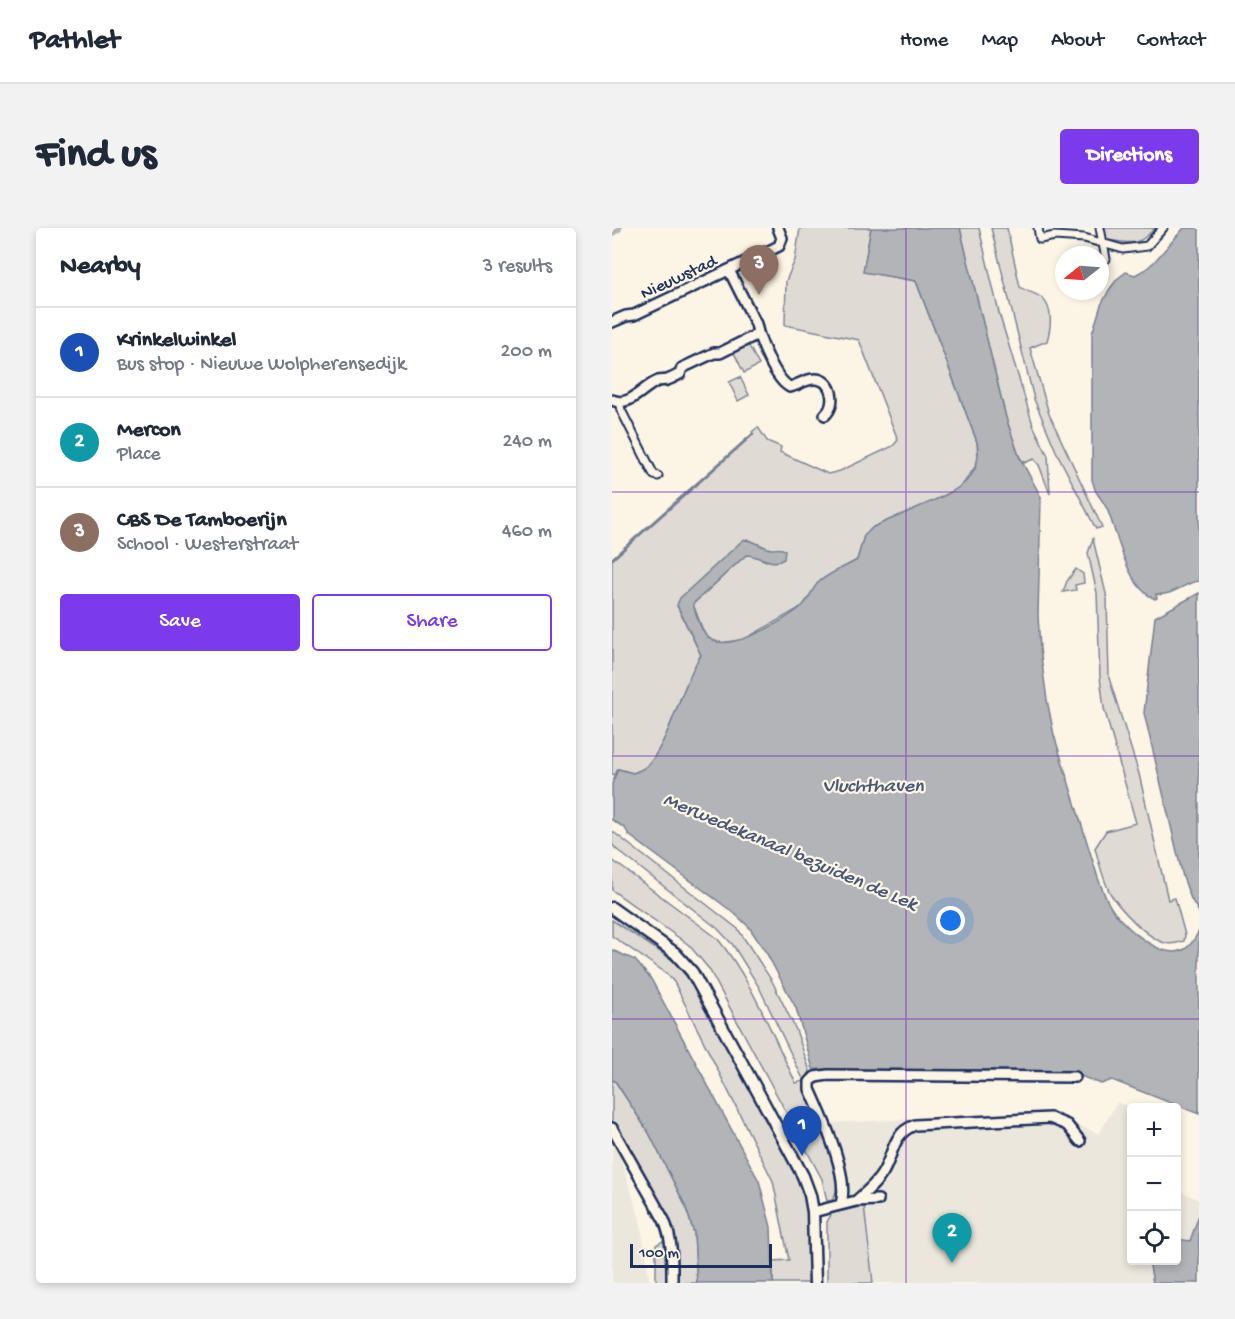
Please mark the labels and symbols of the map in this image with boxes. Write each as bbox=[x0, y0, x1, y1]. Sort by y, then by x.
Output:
pin: 3 bbox=[740, 245, 778, 295]
north arrow bbox=[1055, 246, 1109, 300]
street label: Nieuwstad bbox=[638, 251, 722, 305]
water label: Vluchthaven bbox=[822, 776, 924, 799]
water label: Merwedekanaal bezuiden de Lek bbox=[659, 789, 922, 918]
your location bbox=[936, 906, 965, 935]
pin: 1 bbox=[782, 1106, 822, 1156]
pin: 2 bbox=[932, 1214, 972, 1263]
scale bar bbox=[630, 1241, 772, 1268]

